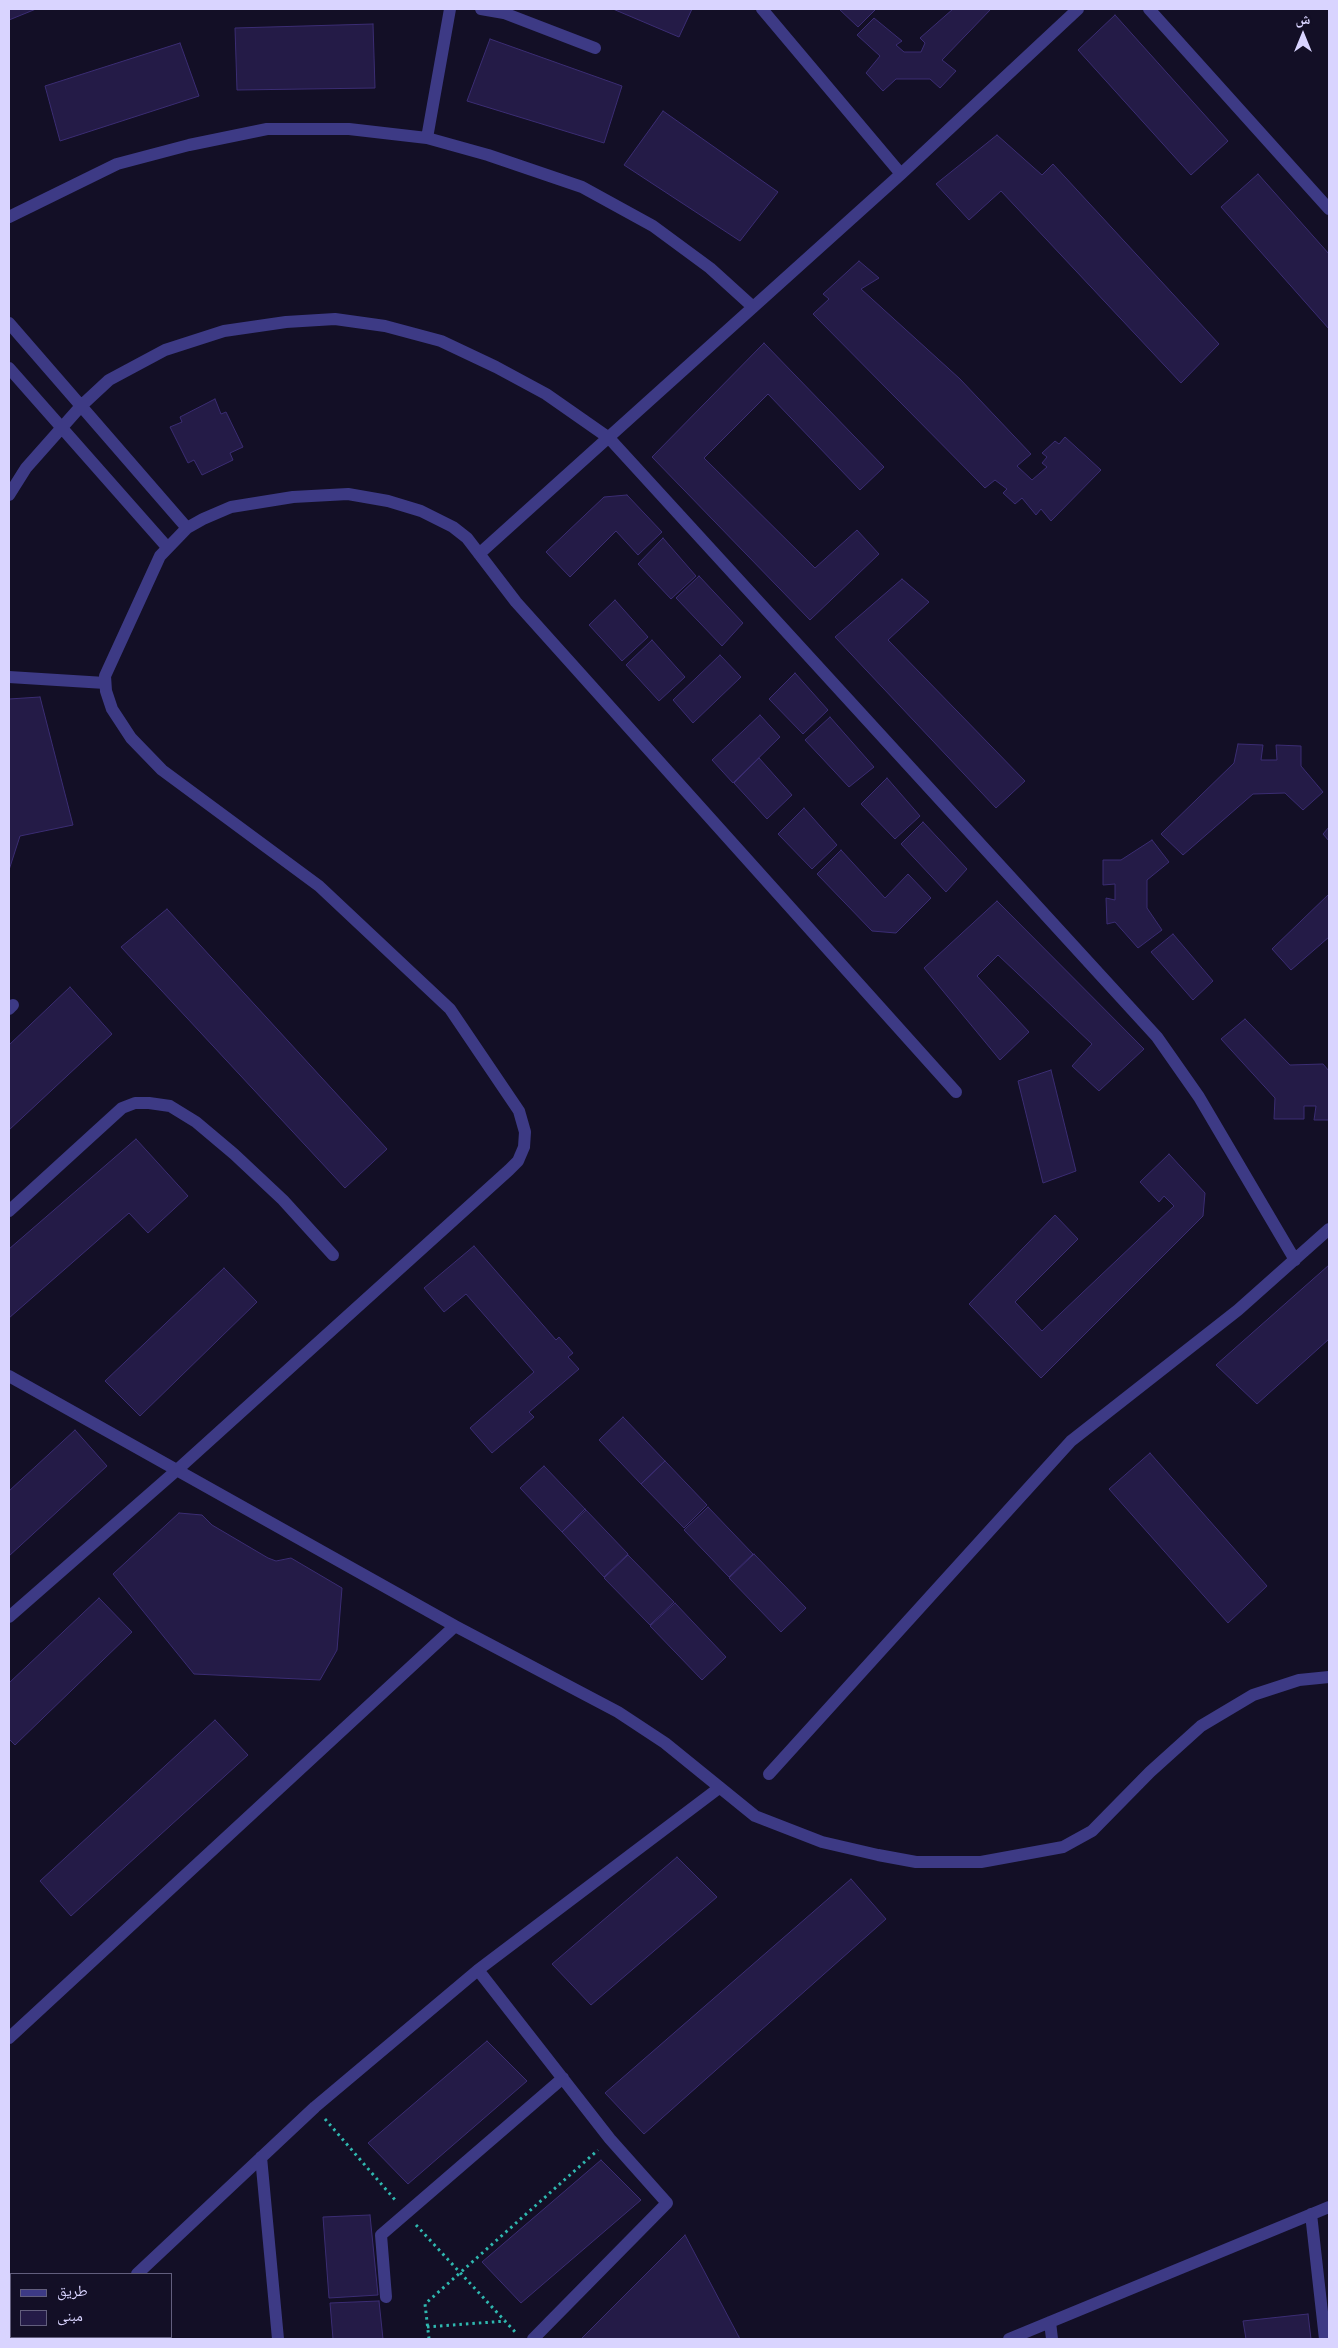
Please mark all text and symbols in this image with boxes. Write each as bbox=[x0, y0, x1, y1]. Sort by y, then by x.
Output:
north arrow bbox=[1278, 10, 1328, 60]
text: ش bbox=[1296, 10, 1310, 29]
legend bbox=[10, 2273, 172, 2338]
text: طريق bbox=[57, 2281, 88, 2301]
text: مبنى bbox=[57, 2306, 83, 2326]

